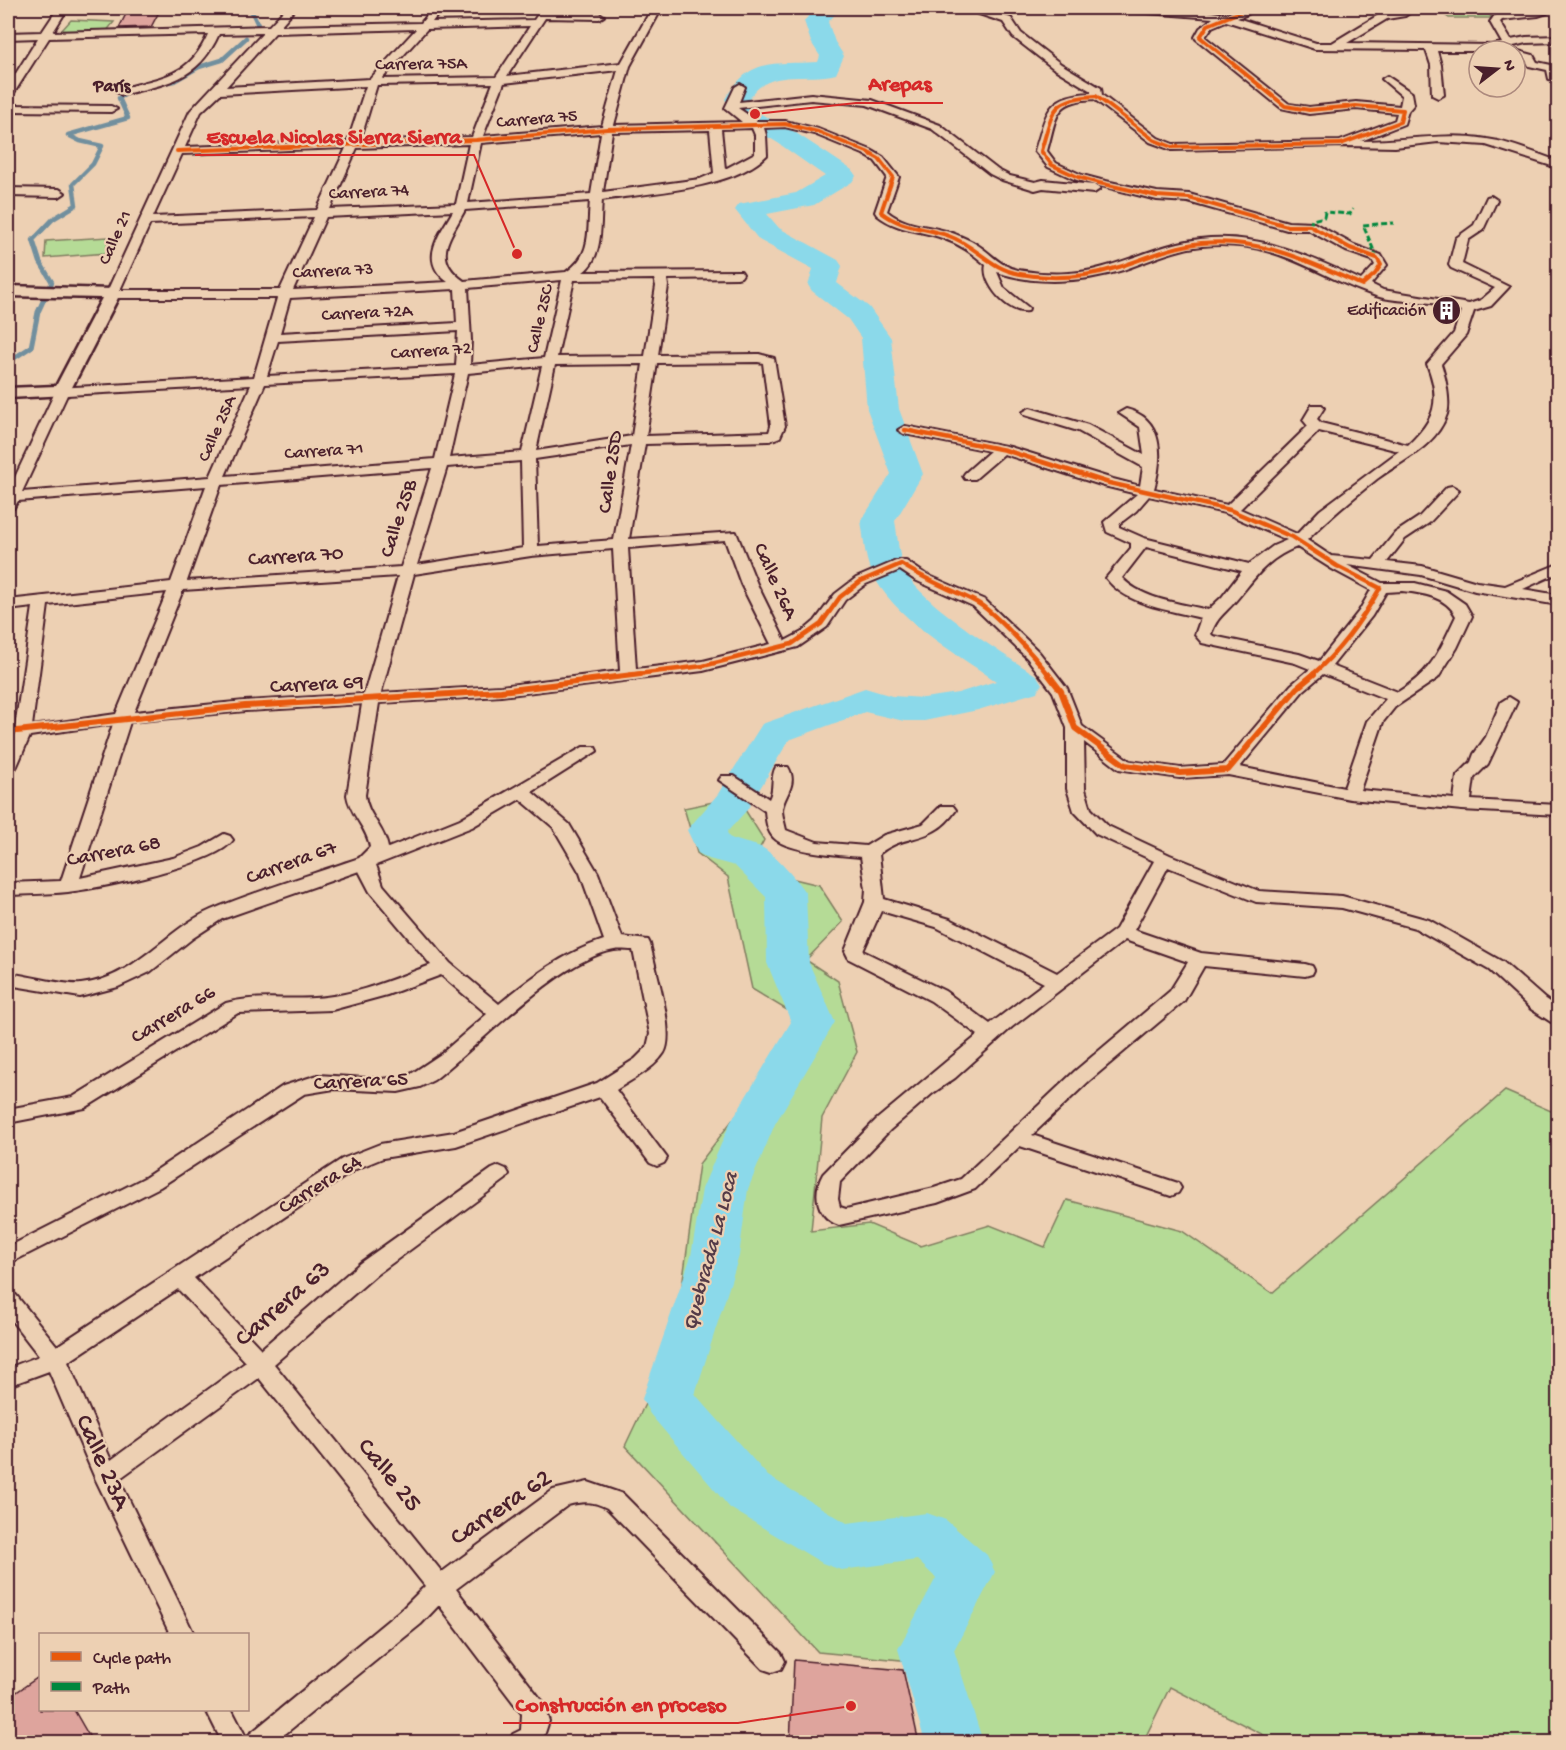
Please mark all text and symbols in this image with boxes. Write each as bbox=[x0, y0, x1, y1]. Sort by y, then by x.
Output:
north arrow bbox=[1467, 39, 1527, 99]
street label: Carrera 75A bbox=[375, 54, 468, 76]
text: N bbox=[1497, 58, 1519, 74]
callout: Arepas bbox=[856, 63, 943, 103]
text: Arepas bbox=[867, 73, 934, 99]
district label: París bbox=[93, 77, 132, 98]
street label: Carrera 75 bbox=[496, 106, 578, 134]
callout: Escuela Nicolas Sierra Sierra bbox=[195, 115, 474, 155]
text: Escuela Nicolas Sierra Sierra bbox=[206, 126, 463, 152]
street label: Carrera 74 bbox=[328, 180, 410, 206]
street label: Calle 21 bbox=[95, 208, 137, 268]
street label: Carrera 73 bbox=[292, 259, 374, 285]
street label: Calle 25C bbox=[523, 282, 559, 355]
building icon: Edificación bbox=[1431, 295, 1463, 327]
street label: Carrera 72A bbox=[321, 301, 414, 327]
place label: Edificación bbox=[1347, 301, 1426, 322]
street label: Carrera 72 bbox=[390, 339, 472, 365]
street label: Calle 25A bbox=[194, 391, 242, 465]
street label: Calle 25D bbox=[594, 429, 630, 515]
street label: Carrera 71 bbox=[284, 439, 364, 465]
street label: Calle 25B bbox=[376, 476, 425, 561]
street label: Calle 26A bbox=[746, 540, 803, 626]
street label: Carrera 70 bbox=[247, 542, 345, 574]
street label: Carrera 69 bbox=[269, 671, 365, 701]
street label: Carrera 68 bbox=[65, 832, 163, 874]
street label: Carrera 67 bbox=[243, 836, 342, 892]
street label: Carrera 66 bbox=[127, 981, 221, 1051]
street label: Carrera 65 bbox=[313, 1068, 409, 1098]
street label: Carrera 64 bbox=[275, 1151, 367, 1221]
water label: Quebrada La Loca bbox=[678, 1168, 746, 1334]
street label: Carrera 63 bbox=[230, 1255, 338, 1355]
street label: Calle 23A bbox=[66, 1410, 136, 1517]
street label: Calle 25 bbox=[349, 1433, 427, 1519]
street label: Carrera 62 bbox=[445, 1464, 559, 1554]
legend bbox=[39, 1633, 249, 1711]
text: Cycle path bbox=[93, 1649, 171, 1670]
text: Path bbox=[92, 1679, 130, 1700]
callout: Construcción en proceso bbox=[503, 1683, 738, 1723]
text: Construcción en proceso bbox=[514, 1694, 727, 1720]

